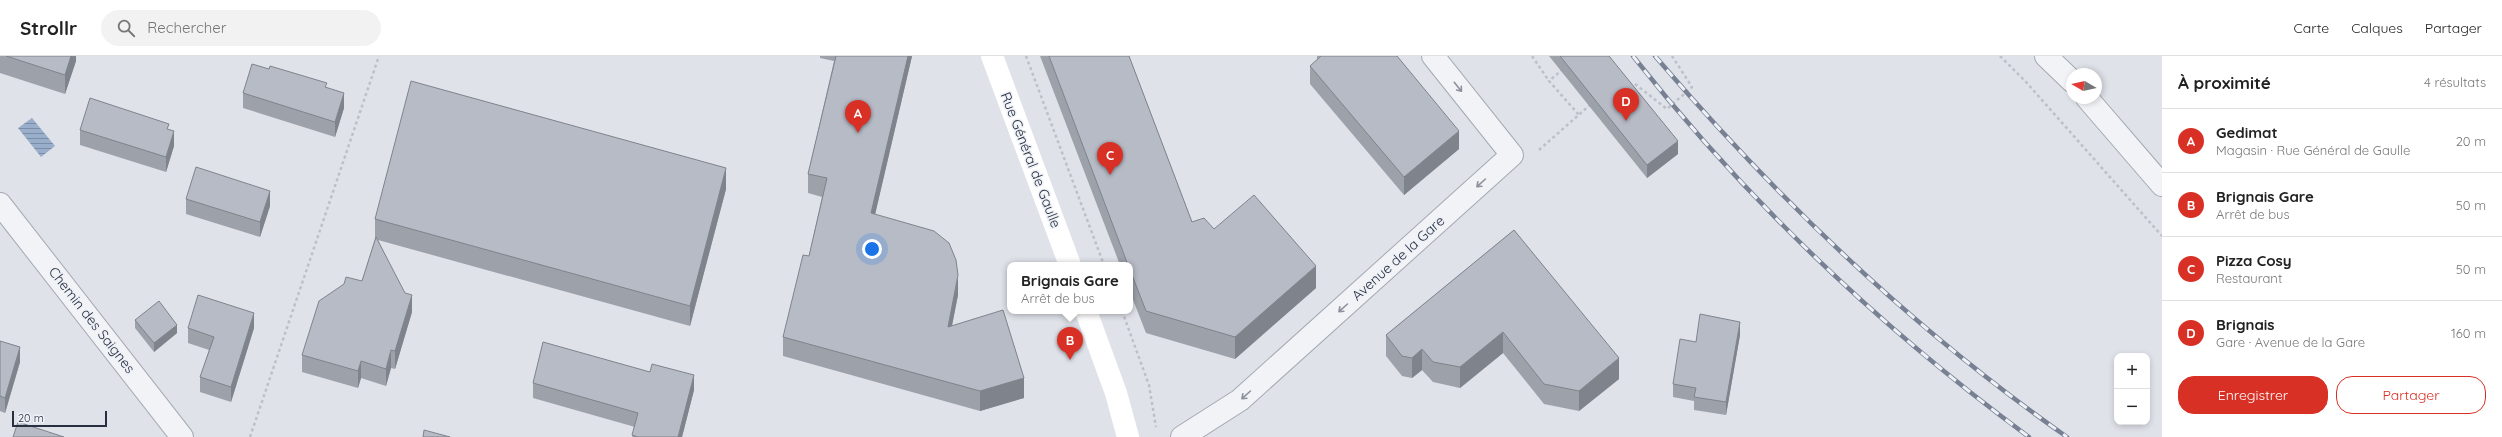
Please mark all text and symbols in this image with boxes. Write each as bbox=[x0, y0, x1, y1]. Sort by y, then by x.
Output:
search box bbox=[101, 10, 381, 46]
text: Strollr bbox=[20, 16, 77, 40]
icon: search bbox=[115, 17, 137, 39]
text: Rechercher bbox=[147, 18, 227, 37]
text: Carte bbox=[2294, 19, 2329, 37]
text: Calques bbox=[2351, 19, 2403, 37]
text: Partager bbox=[2425, 19, 2482, 37]
north arrow bbox=[2066, 68, 2102, 104]
text: À proximité bbox=[2178, 72, 2271, 93]
text: 4 résultats bbox=[2424, 74, 2486, 90]
one-way arrow bbox=[1453, 81, 1462, 92]
pin: D bbox=[1613, 88, 1639, 121]
street label: Rue Général de Gaulle bbox=[997, 90, 1065, 231]
pin: A bbox=[845, 100, 871, 133]
text: Gedimat bbox=[2216, 123, 2278, 142]
text: A bbox=[2187, 133, 2195, 149]
text: 20 m bbox=[2456, 133, 2486, 149]
pin: C bbox=[1097, 142, 1123, 175]
text: Magasin · Rue Général de Gaulle bbox=[2216, 142, 2410, 158]
one-way arrow bbox=[1476, 179, 1486, 188]
text: Brignais Gare bbox=[2216, 187, 2314, 206]
text: B bbox=[2187, 197, 2195, 213]
text: 50 m bbox=[2456, 197, 2486, 213]
text: Arrêt de bus bbox=[2216, 206, 2290, 222]
street label: Avenue de la Gare bbox=[1348, 211, 1448, 304]
your location bbox=[862, 239, 882, 259]
text: Pizza Cosy bbox=[2216, 251, 2292, 270]
text: C bbox=[2187, 261, 2195, 277]
text: 50 m bbox=[2456, 261, 2486, 277]
popup bbox=[1007, 262, 1133, 314]
street label: Chemin des Saignes bbox=[45, 263, 139, 377]
text: Restaurant bbox=[2216, 270, 2282, 286]
text: Brignais Gare bbox=[1021, 271, 1119, 290]
text: Arrêt de bus bbox=[1021, 290, 1095, 306]
one-way arrow bbox=[1337, 303, 1348, 312]
text: Brignais bbox=[2216, 315, 2275, 334]
text: D bbox=[2186, 325, 2196, 341]
text: 160 m bbox=[2451, 325, 2486, 341]
pin: B bbox=[1057, 327, 1083, 360]
text: Gare · Avenue de la Gare bbox=[2216, 334, 2365, 350]
map controls bbox=[2114, 353, 2150, 425]
button: + bbox=[2114, 353, 2150, 389]
button: Enregistrer bbox=[2178, 376, 2328, 414]
button: Partager bbox=[2336, 376, 2486, 414]
button: − bbox=[2114, 389, 2150, 425]
one-way arrow bbox=[1241, 390, 1251, 399]
scale bar bbox=[12, 409, 107, 428]
text: 20 m bbox=[18, 411, 44, 425]

